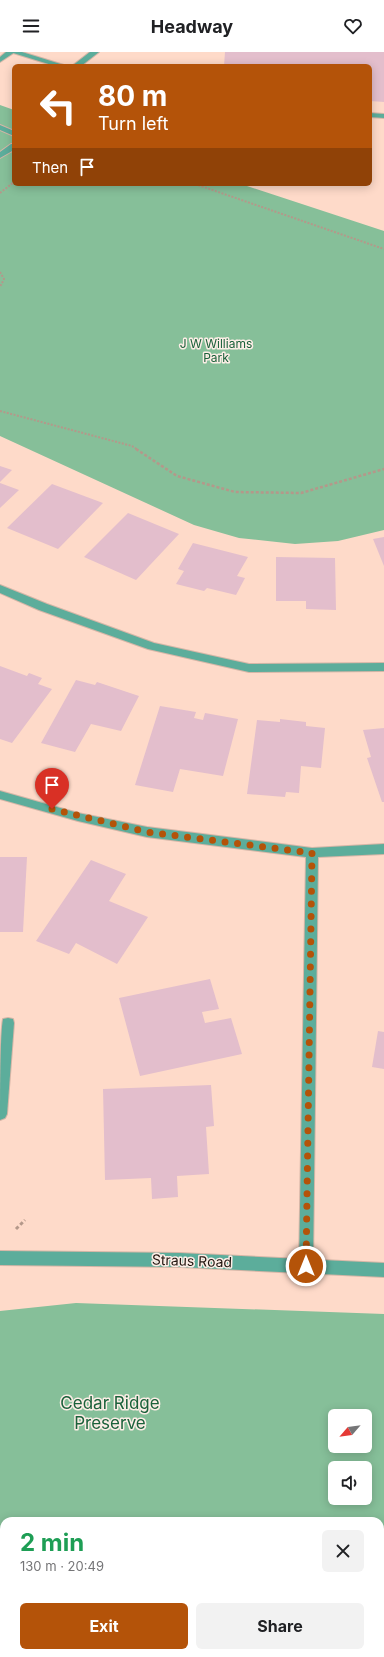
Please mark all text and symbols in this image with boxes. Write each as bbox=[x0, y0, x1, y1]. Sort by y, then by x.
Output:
icon: menu bbox=[20, 15, 42, 37]
icon: heart bbox=[342, 15, 364, 37]
text: Headway bbox=[151, 16, 233, 37]
text: 80 m bbox=[98, 79, 167, 113]
icon: left bbox=[32, 80, 84, 132]
text: Turn left bbox=[98, 113, 168, 134]
icon: arrive bbox=[76, 156, 98, 178]
text: Then bbox=[32, 158, 68, 177]
park label: J W Williams Park bbox=[180, 336, 252, 365]
pin bbox=[35, 768, 69, 809]
icon: arrive bbox=[41, 774, 63, 796]
position arrow bbox=[285, 1245, 327, 1287]
street label: Straus Road bbox=[152, 1251, 232, 1270]
park label: Cedar Ridge Preserve bbox=[60, 1393, 160, 1433]
north arrow bbox=[328, 1409, 372, 1453]
map controls bbox=[328, 1409, 372, 1505]
button: sound bbox=[328, 1461, 372, 1505]
text: 2 min bbox=[20, 1528, 84, 1557]
button: close bbox=[322, 1530, 364, 1572]
text: 130 m · 20:49 bbox=[20, 1558, 104, 1574]
button: Exit bbox=[20, 1603, 188, 1649]
button: Share bbox=[196, 1603, 364, 1649]

